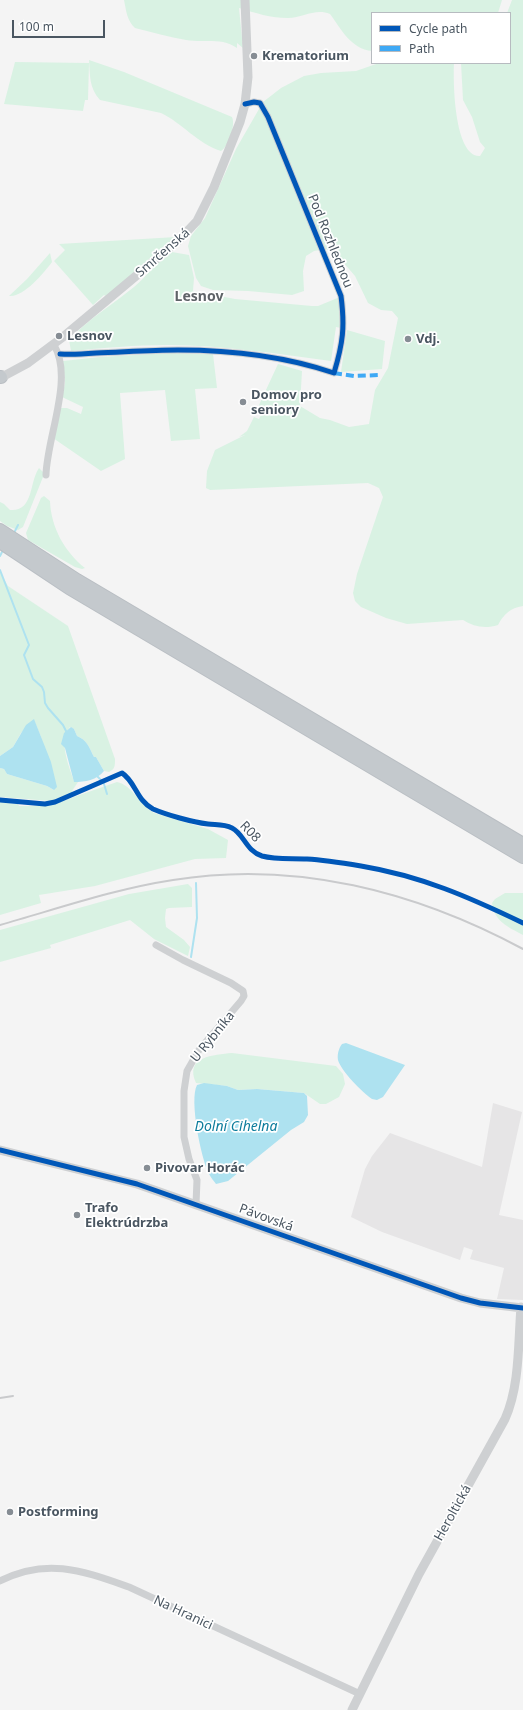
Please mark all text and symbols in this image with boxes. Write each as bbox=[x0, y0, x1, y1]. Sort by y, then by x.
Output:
scale bar bbox=[14, 12, 107, 38]
legend bbox=[371, 12, 511, 64]
text: 100 m bbox=[19, 18, 54, 35]
text: Cycle path bbox=[409, 20, 467, 37]
text: Path bbox=[409, 40, 435, 57]
place label: Krematorium bbox=[262, 48, 349, 64]
marker: Krematorium bbox=[249, 51, 259, 61]
street label: Pod Rozhlednou bbox=[304, 192, 356, 290]
street label: Smrčenská bbox=[133, 225, 193, 281]
district label: Lesnov bbox=[175, 289, 223, 305]
place label: Lesnov bbox=[67, 328, 112, 344]
marker: Lesnov bbox=[54, 331, 64, 341]
place label: Vdj. bbox=[416, 331, 440, 347]
marker: Vdj. bbox=[403, 334, 413, 344]
place label: Domov pro seniory bbox=[251, 387, 322, 418]
marker: Domov pro seniory bbox=[238, 397, 248, 407]
street label: R08 bbox=[236, 818, 264, 846]
street label: U Rybníka bbox=[188, 1008, 238, 1066]
water label: Dolní Cihelna bbox=[195, 1119, 277, 1135]
place label: Pivovar Horác bbox=[155, 1160, 245, 1176]
marker: Pivovar Horác bbox=[142, 1163, 152, 1173]
place label: Trafo Elektrúdrzba bbox=[85, 1200, 168, 1231]
street label: Pávovská bbox=[237, 1201, 295, 1235]
marker: Trafo Elektrúdrzba bbox=[72, 1210, 82, 1220]
street label: Heroltická bbox=[431, 1482, 475, 1544]
place label: Postforming bbox=[18, 1504, 99, 1520]
marker: Postforming bbox=[5, 1507, 15, 1517]
street label: Na Hranici bbox=[151, 1592, 215, 1634]

